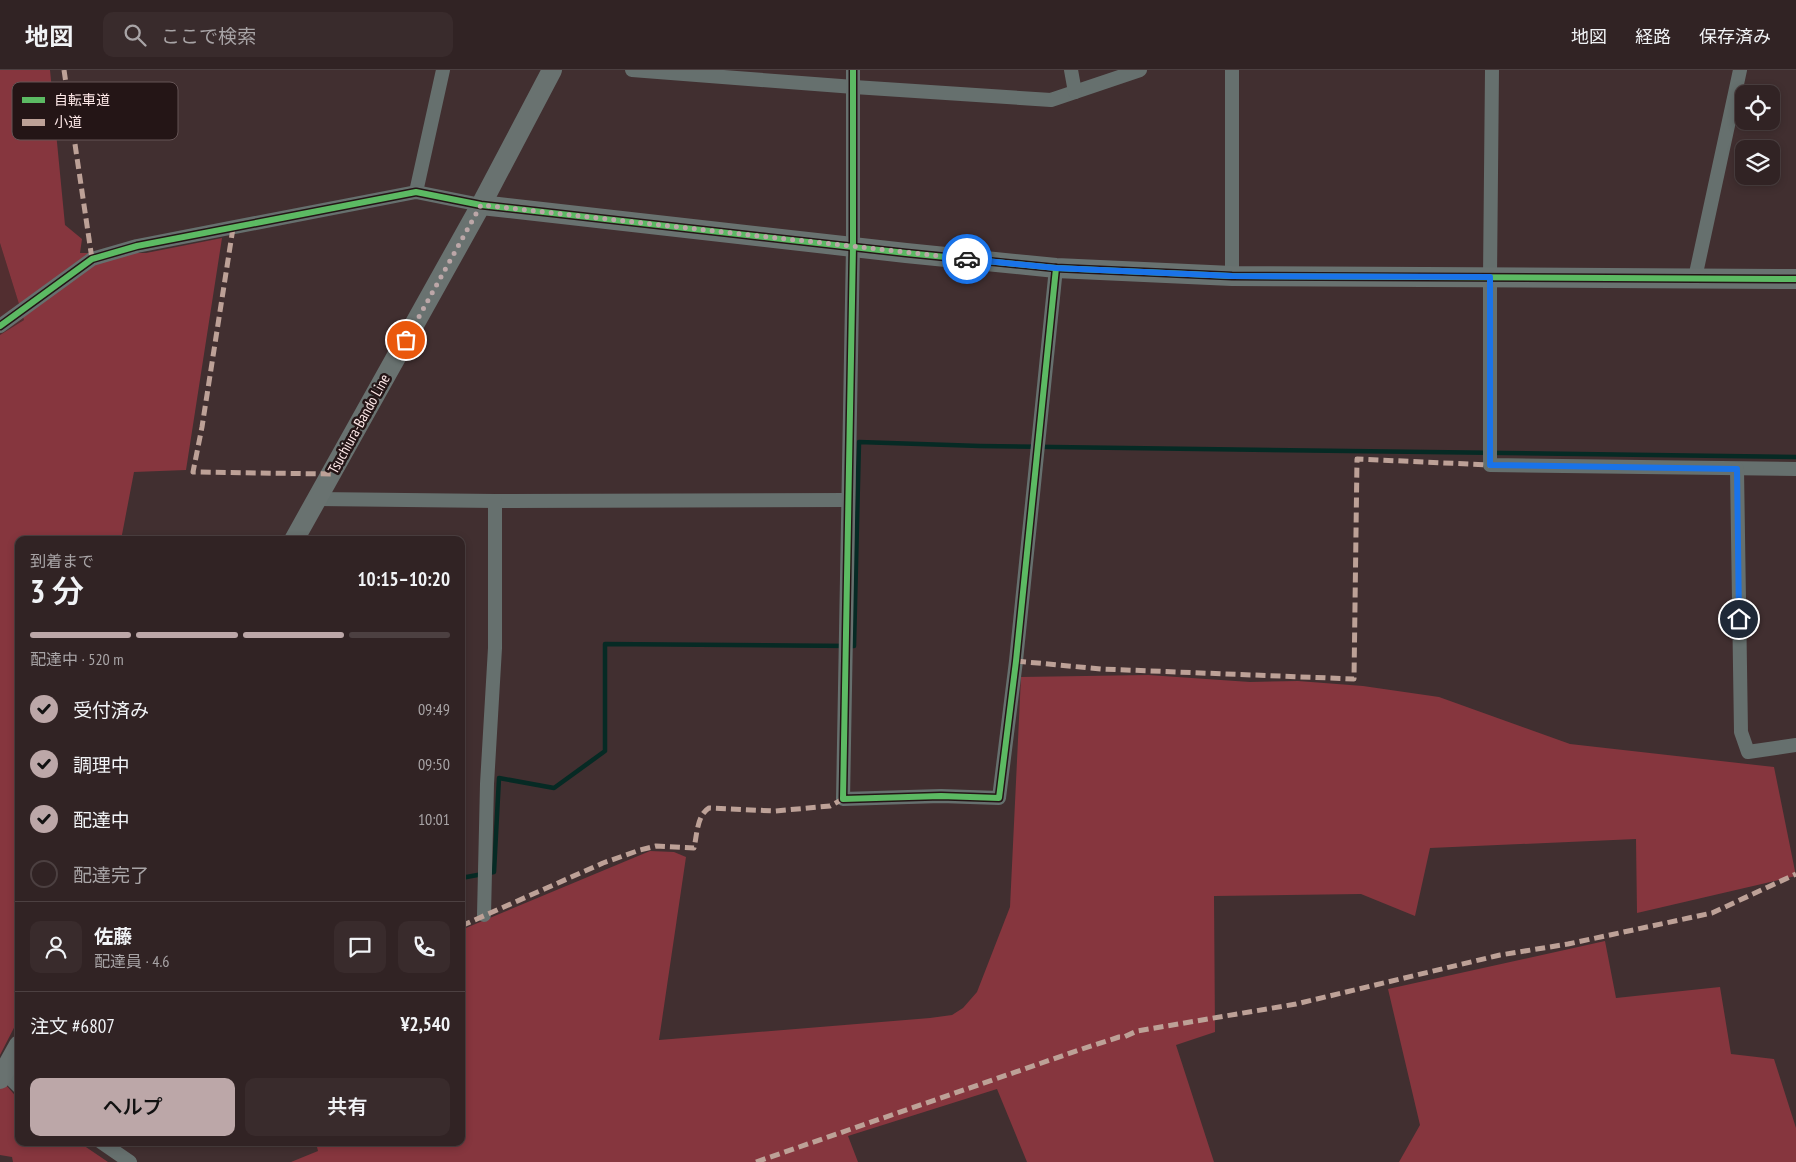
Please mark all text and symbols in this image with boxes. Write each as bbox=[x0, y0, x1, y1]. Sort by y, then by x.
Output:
search box bbox=[103, 12, 453, 57]
text: 地図 bbox=[25, 21, 73, 52]
icon: search bbox=[121, 21, 149, 49]
text: ここで検索 bbox=[161, 24, 256, 48]
text: 地図 bbox=[1571, 25, 1607, 48]
text: 経路 bbox=[1635, 25, 1671, 48]
text: 保存済み bbox=[1699, 25, 1771, 48]
legend bbox=[12, 82, 178, 140]
map controls bbox=[1735, 85, 1780, 185]
button: locate bbox=[1735, 85, 1780, 130]
text: 自転車道 bbox=[54, 91, 110, 109]
text: 小道 bbox=[54, 113, 82, 131]
button: layers bbox=[1735, 140, 1780, 185]
courier bbox=[942, 234, 992, 284]
icon: car bbox=[953, 245, 981, 273]
pin bbox=[385, 319, 427, 361]
icon: bag bbox=[392, 326, 420, 354]
street label: Tsuchiura-Bando Line bbox=[323, 370, 394, 477]
text: 到着まで bbox=[30, 551, 94, 571]
text: 10:15–10:20 bbox=[357, 567, 450, 591]
text: 3 分 bbox=[30, 570, 84, 612]
pin bbox=[1718, 598, 1760, 640]
icon: home bbox=[1725, 605, 1753, 633]
text: 配達中 · 520 m bbox=[30, 649, 124, 669]
icon: check bbox=[30, 695, 58, 723]
text: 受付済み bbox=[73, 698, 149, 722]
text: 09:49 bbox=[418, 699, 450, 719]
icon: check bbox=[30, 750, 58, 778]
text: 調理中 bbox=[73, 753, 130, 777]
text: 09:50 bbox=[418, 754, 450, 774]
icon: check bbox=[30, 805, 58, 833]
text: 配達中 bbox=[73, 808, 130, 832]
text: 10:01 bbox=[418, 809, 450, 829]
text: 配達完了 bbox=[73, 863, 149, 887]
button: person bbox=[30, 921, 82, 973]
button: chat bbox=[334, 921, 386, 973]
button: phone bbox=[398, 921, 450, 973]
text: 佐藤 bbox=[94, 924, 132, 948]
text: 配達員 · 4.6 bbox=[94, 951, 169, 971]
text: ¥2,540 bbox=[400, 1012, 450, 1036]
text: 注文 #6807 bbox=[30, 1014, 115, 1038]
button: ヘルプ bbox=[30, 1078, 235, 1136]
button: 共有 bbox=[245, 1078, 450, 1136]

